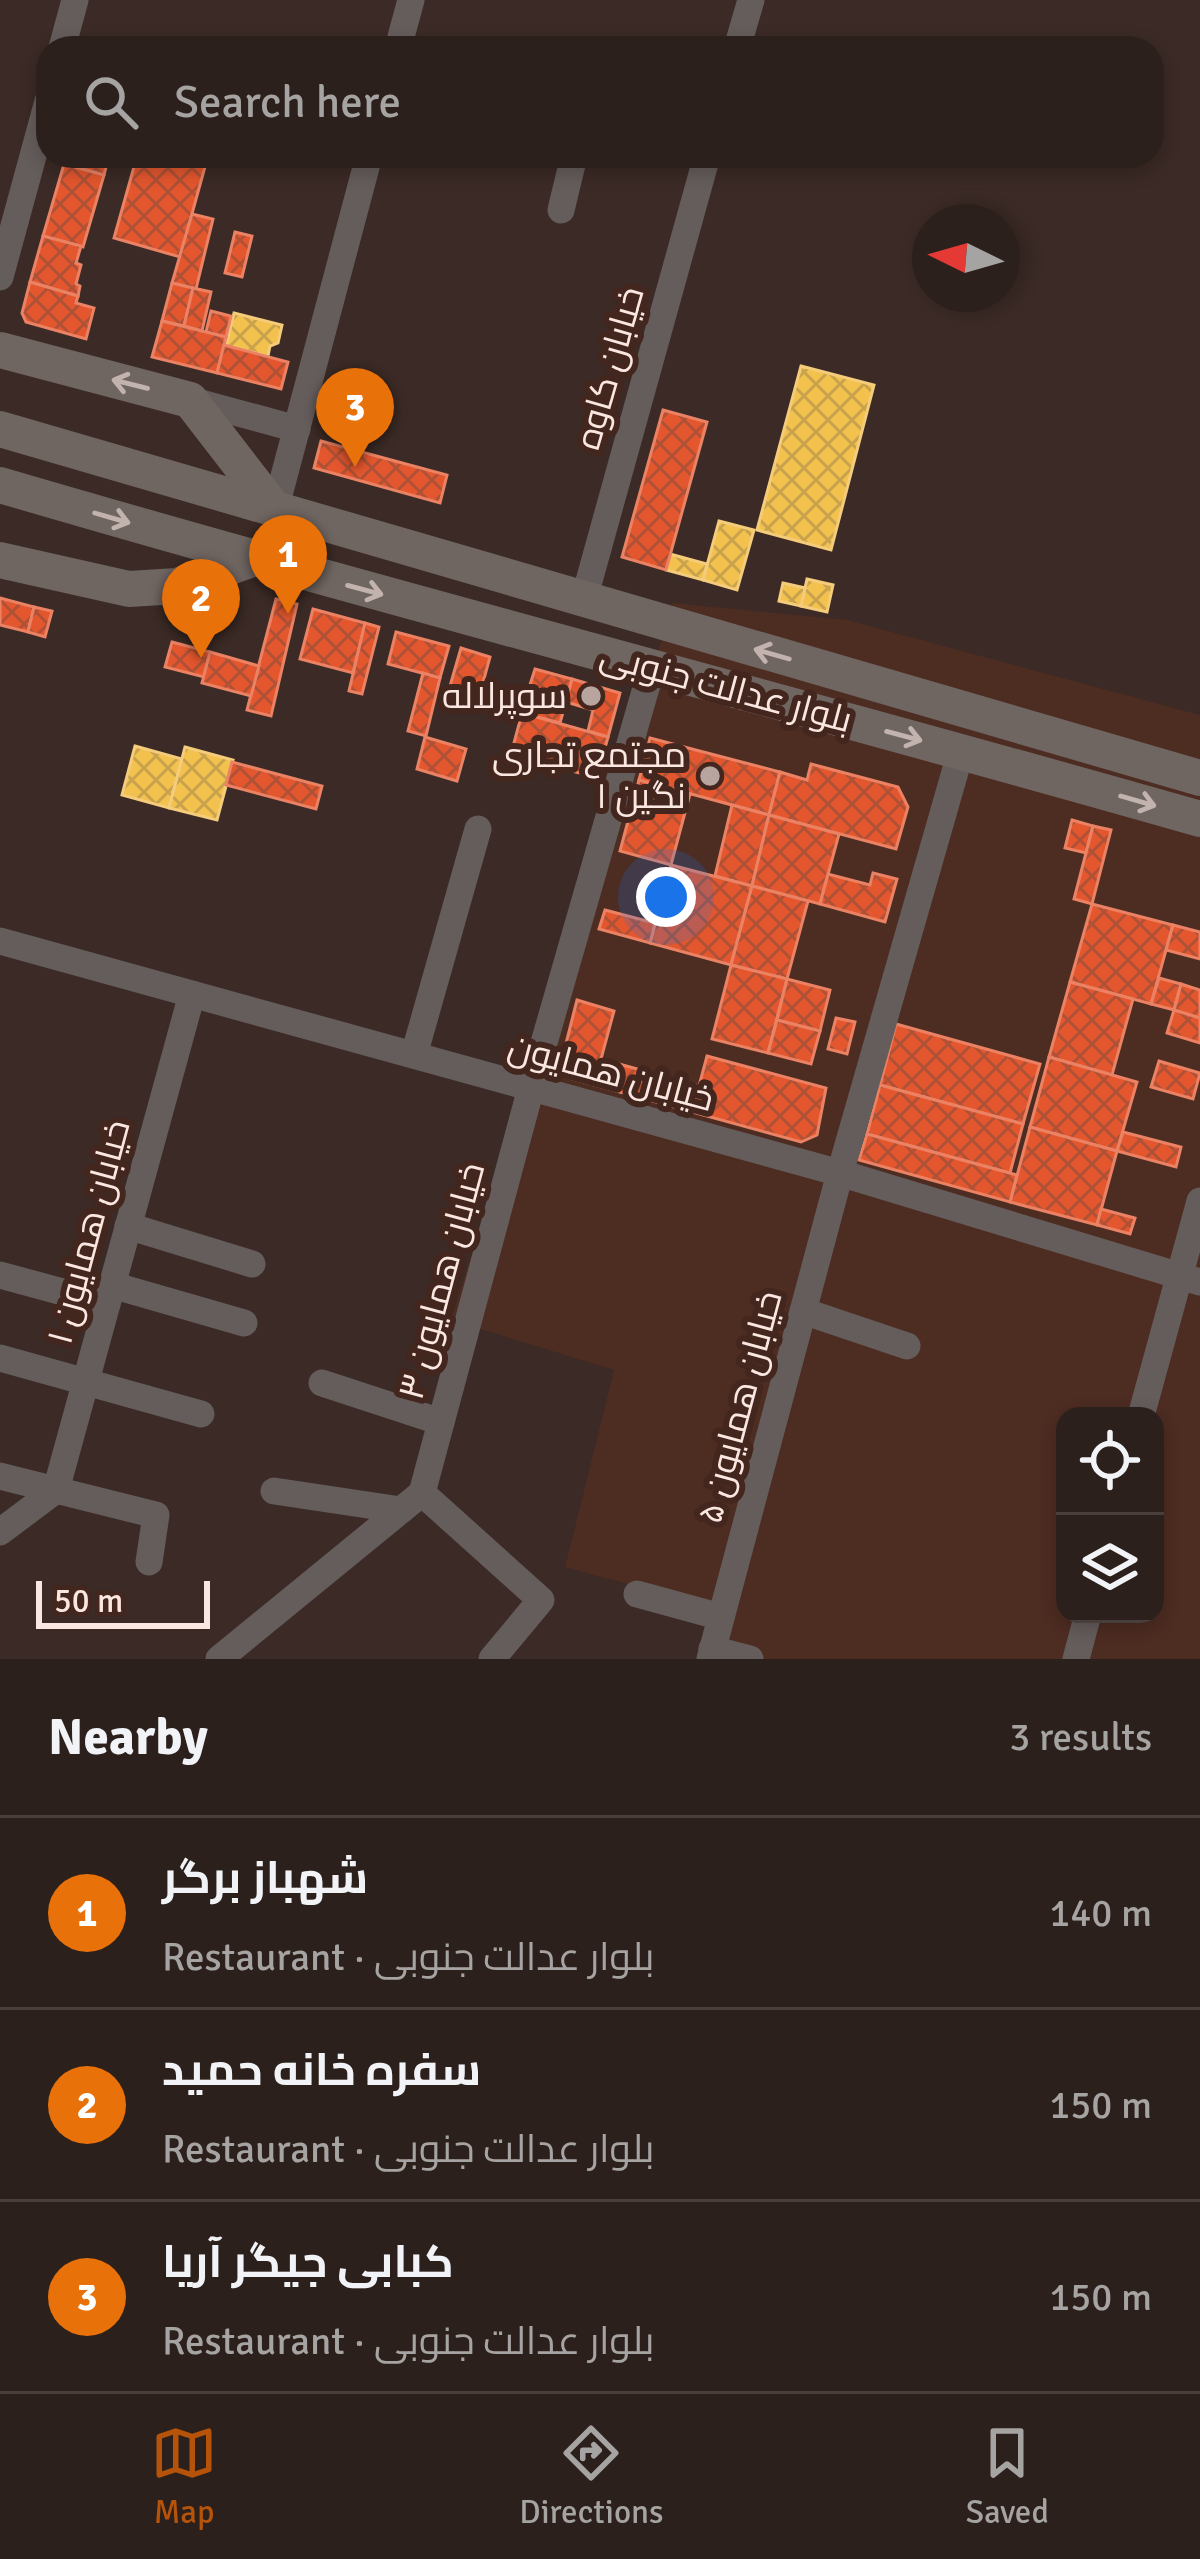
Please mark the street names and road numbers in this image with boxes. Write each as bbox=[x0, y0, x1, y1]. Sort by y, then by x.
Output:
street label: خیابان کاوه bbox=[565, 281, 655, 455]
street label: بلوار عدالت جنوبی bbox=[595, 633, 857, 743]
street label: خیابان همایون bbox=[503, 1024, 719, 1122]
street label: خیابان همایون ۱ bbox=[37, 1115, 141, 1349]
street label: خیابان همایون ۳ bbox=[389, 1158, 495, 1404]
street label: خیابان همایون ۵ bbox=[687, 1286, 793, 1528]

